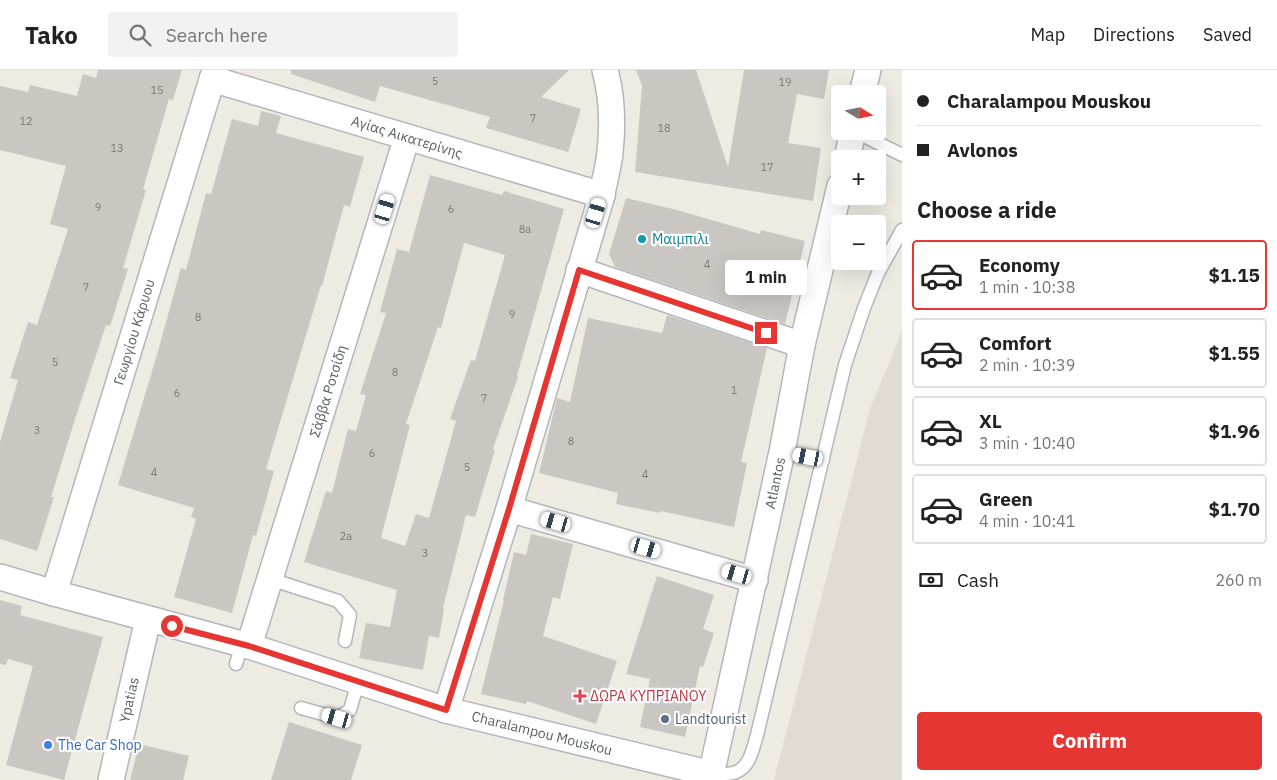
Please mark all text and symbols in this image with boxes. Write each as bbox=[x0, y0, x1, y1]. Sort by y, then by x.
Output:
search box bbox=[108, 12, 458, 57]
text: Tako bbox=[25, 19, 78, 51]
icon: search bbox=[126, 21, 154, 49]
text: Search here bbox=[166, 23, 268, 47]
text: Map bbox=[1030, 23, 1065, 46]
text: Directions bbox=[1093, 23, 1175, 46]
text: Saved bbox=[1203, 23, 1252, 46]
house number: 5 bbox=[432, 74, 438, 88]
house number: 19 bbox=[778, 75, 792, 89]
house number: 15 bbox=[150, 83, 164, 97]
north arrow bbox=[831, 85, 886, 140]
map controls bbox=[831, 85, 886, 270]
text: Charalampou Mouskou bbox=[947, 89, 1151, 113]
street label: Αγίας Αικατερίνης bbox=[349, 111, 465, 163]
house number: 7 bbox=[530, 111, 536, 125]
house number: 12 bbox=[19, 114, 33, 128]
house number: 18 bbox=[657, 121, 671, 135]
text: Avlonos bbox=[947, 138, 1018, 162]
house number: 13 bbox=[110, 141, 124, 155]
button: + bbox=[831, 150, 886, 205]
house number: 17 bbox=[760, 160, 774, 174]
car bbox=[373, 192, 396, 226]
text: Choose a ride bbox=[917, 195, 1057, 224]
car bbox=[584, 196, 607, 230]
house number: 9 bbox=[95, 200, 101, 214]
house number: 6 bbox=[448, 202, 454, 216]
button: − bbox=[831, 215, 886, 270]
house number: 8a bbox=[519, 222, 531, 236]
place label: Μαιμπιλι bbox=[652, 230, 709, 248]
marker: Μαιμπιλι bbox=[636, 233, 648, 245]
icon: car bbox=[919, 253, 964, 298]
text: Economy bbox=[979, 253, 1060, 277]
house number: 4 bbox=[704, 257, 711, 271]
callout: 1 min bbox=[725, 260, 807, 296]
text: $1.15 bbox=[1208, 263, 1260, 287]
text: 1 min bbox=[745, 267, 787, 287]
street label: Γεωργίου Κάρυου bbox=[109, 277, 159, 387]
text: 1 min · 10:38 bbox=[979, 277, 1075, 297]
house number: 7 bbox=[83, 280, 89, 294]
house number: 9 bbox=[509, 307, 515, 321]
house number: 8 bbox=[195, 310, 201, 324]
route end bbox=[755, 322, 777, 344]
icon: car bbox=[919, 331, 964, 376]
text: Comfort bbox=[979, 331, 1052, 355]
text: $1.55 bbox=[1208, 341, 1260, 365]
street label: Σάββα Ροτσίδη bbox=[305, 343, 351, 439]
house number: 5 bbox=[52, 355, 58, 369]
text: 2 min · 10:39 bbox=[979, 355, 1075, 375]
house number: 8 bbox=[392, 365, 398, 379]
house number: 1 bbox=[731, 383, 738, 397]
house number: 6 bbox=[174, 386, 180, 400]
house number: 7 bbox=[481, 391, 487, 405]
icon: car bbox=[919, 409, 964, 454]
text: XL bbox=[979, 409, 1002, 433]
text: $1.96 bbox=[1208, 419, 1260, 443]
house number: 3 bbox=[34, 423, 40, 437]
text: 3 min · 10:40 bbox=[979, 433, 1075, 453]
house number: 8 bbox=[568, 434, 574, 448]
house number: 6 bbox=[369, 446, 375, 460]
car bbox=[791, 447, 824, 467]
street label: Atlantos bbox=[761, 455, 789, 511]
house number: 5 bbox=[464, 460, 470, 474]
house number: 4 bbox=[151, 465, 158, 479]
house number: 4 bbox=[642, 467, 649, 481]
icon: car bbox=[919, 487, 964, 532]
text: Green bbox=[979, 487, 1033, 511]
text: $1.70 bbox=[1208, 497, 1260, 521]
car bbox=[539, 511, 572, 533]
text: 4 min · 10:41 bbox=[979, 511, 1075, 531]
house number: 2a bbox=[340, 529, 352, 543]
car bbox=[629, 537, 662, 559]
house number: 3 bbox=[422, 546, 428, 560]
car bbox=[720, 563, 753, 585]
icon: cash bbox=[917, 566, 945, 594]
text: Cash bbox=[957, 568, 999, 592]
text: 260 m bbox=[1215, 570, 1262, 590]
route start bbox=[161, 615, 183, 637]
street label: Ypatias bbox=[115, 675, 143, 724]
place label: ΔΩΡΑ ΚΥΠΡΙΑΝΟΥ bbox=[590, 687, 707, 705]
marker: ΔΩΡΑ ΚΥΠΡΙΑΝΟΥ bbox=[574, 690, 586, 702]
car bbox=[320, 707, 353, 729]
street label: Charalampou Mouskou bbox=[470, 707, 614, 759]
place label: Landtourist bbox=[675, 710, 747, 728]
button: Confirm bbox=[917, 712, 1262, 770]
marker: Landtourist bbox=[659, 713, 671, 725]
place label: The Car Shop bbox=[58, 736, 142, 754]
marker: The Car Shop bbox=[42, 739, 54, 751]

